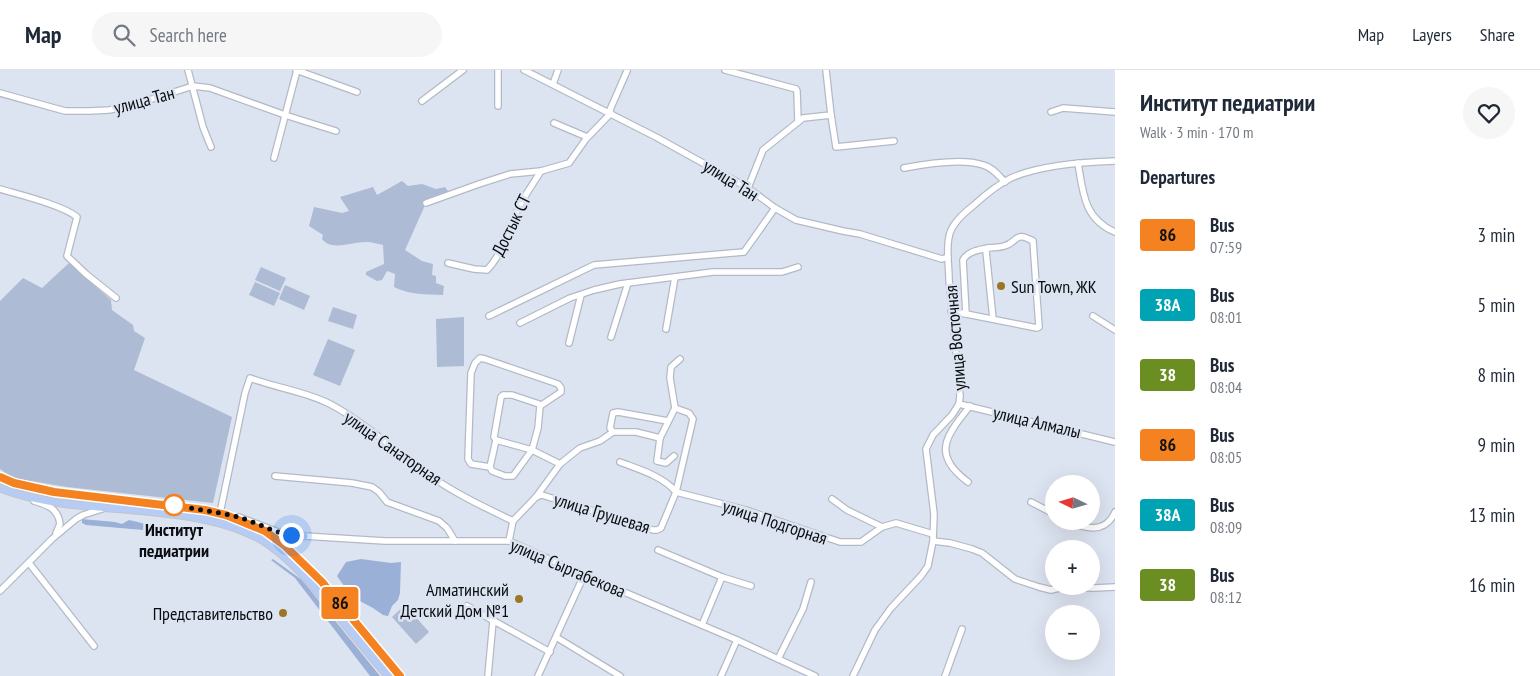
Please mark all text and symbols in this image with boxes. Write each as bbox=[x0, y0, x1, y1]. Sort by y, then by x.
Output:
search box bbox=[92, 12, 442, 57]
text: Map bbox=[25, 19, 62, 50]
icon: search bbox=[110, 21, 138, 49]
text: Search here bbox=[150, 23, 227, 47]
text: Map bbox=[1358, 23, 1384, 46]
text: Layers bbox=[1412, 23, 1452, 46]
text: Share bbox=[1480, 23, 1515, 46]
street label: улица Тан bbox=[111, 81, 177, 119]
text: Институт педиатрии bbox=[1140, 87, 1315, 118]
button: heart bbox=[1463, 87, 1515, 139]
text: Walk · 3 min · 170 m bbox=[1140, 122, 1253, 142]
street label: улица Тан bbox=[699, 154, 763, 206]
text: Departures bbox=[1140, 165, 1215, 189]
street label: Достык СТ bbox=[486, 191, 536, 259]
text: Bus bbox=[1210, 213, 1234, 237]
text: 86 bbox=[1159, 223, 1176, 246]
text: 3 min bbox=[1478, 223, 1515, 247]
text: 07:59 bbox=[1210, 237, 1242, 257]
place label: Sun Town, ЖК bbox=[1011, 275, 1097, 298]
marker: Sun Town, ЖК bbox=[995, 280, 1007, 292]
text: Bus bbox=[1210, 283, 1234, 307]
street label: улица Восточная bbox=[939, 284, 971, 392]
text: 38А bbox=[1154, 293, 1181, 316]
text: 5 min bbox=[1478, 293, 1515, 317]
text: 08:01 bbox=[1210, 307, 1242, 327]
text: Bus bbox=[1210, 353, 1234, 377]
text: 38 bbox=[1159, 363, 1176, 386]
text: 8 min bbox=[1478, 363, 1515, 387]
text: 08:04 bbox=[1210, 377, 1242, 397]
street label: улица Алмалы bbox=[991, 401, 1083, 443]
street label: улица Санаторная bbox=[340, 406, 446, 490]
text: Bus bbox=[1210, 423, 1234, 447]
text: 86 bbox=[1159, 433, 1176, 456]
text: 9 min bbox=[1478, 433, 1515, 457]
text: 08:05 bbox=[1210, 447, 1242, 467]
north arrow bbox=[1045, 475, 1100, 530]
map controls bbox=[1045, 475, 1100, 660]
street label: улица Грушевая bbox=[551, 487, 653, 539]
text: Bus bbox=[1210, 493, 1234, 517]
marker: Институт педиатрии bbox=[163, 494, 185, 516]
street label: улица Подгорная bbox=[720, 494, 830, 550]
text: 38А bbox=[1154, 503, 1181, 526]
text: 13 min bbox=[1469, 503, 1515, 527]
text: 08:09 bbox=[1210, 517, 1242, 537]
place label: Институт педиатрии bbox=[139, 518, 209, 562]
your location bbox=[279, 523, 304, 548]
street label: улица Сыргабекова bbox=[507, 533, 629, 603]
button: + bbox=[1045, 540, 1100, 595]
text: Bus bbox=[1210, 563, 1234, 587]
text: 38 bbox=[1159, 573, 1176, 596]
text: 16 min bbox=[1469, 573, 1515, 597]
place label: Алматинский Детский Дом №1 bbox=[401, 578, 509, 622]
line badge: 86 bbox=[318, 587, 362, 619]
text: 08:12 bbox=[1210, 587, 1242, 607]
text: 86 bbox=[331, 591, 349, 614]
marker: Алматинский Детский Дом №1 bbox=[513, 593, 525, 605]
place label: Представительство bbox=[153, 602, 273, 625]
button: − bbox=[1045, 605, 1100, 660]
marker: Представительство bbox=[277, 607, 289, 619]

